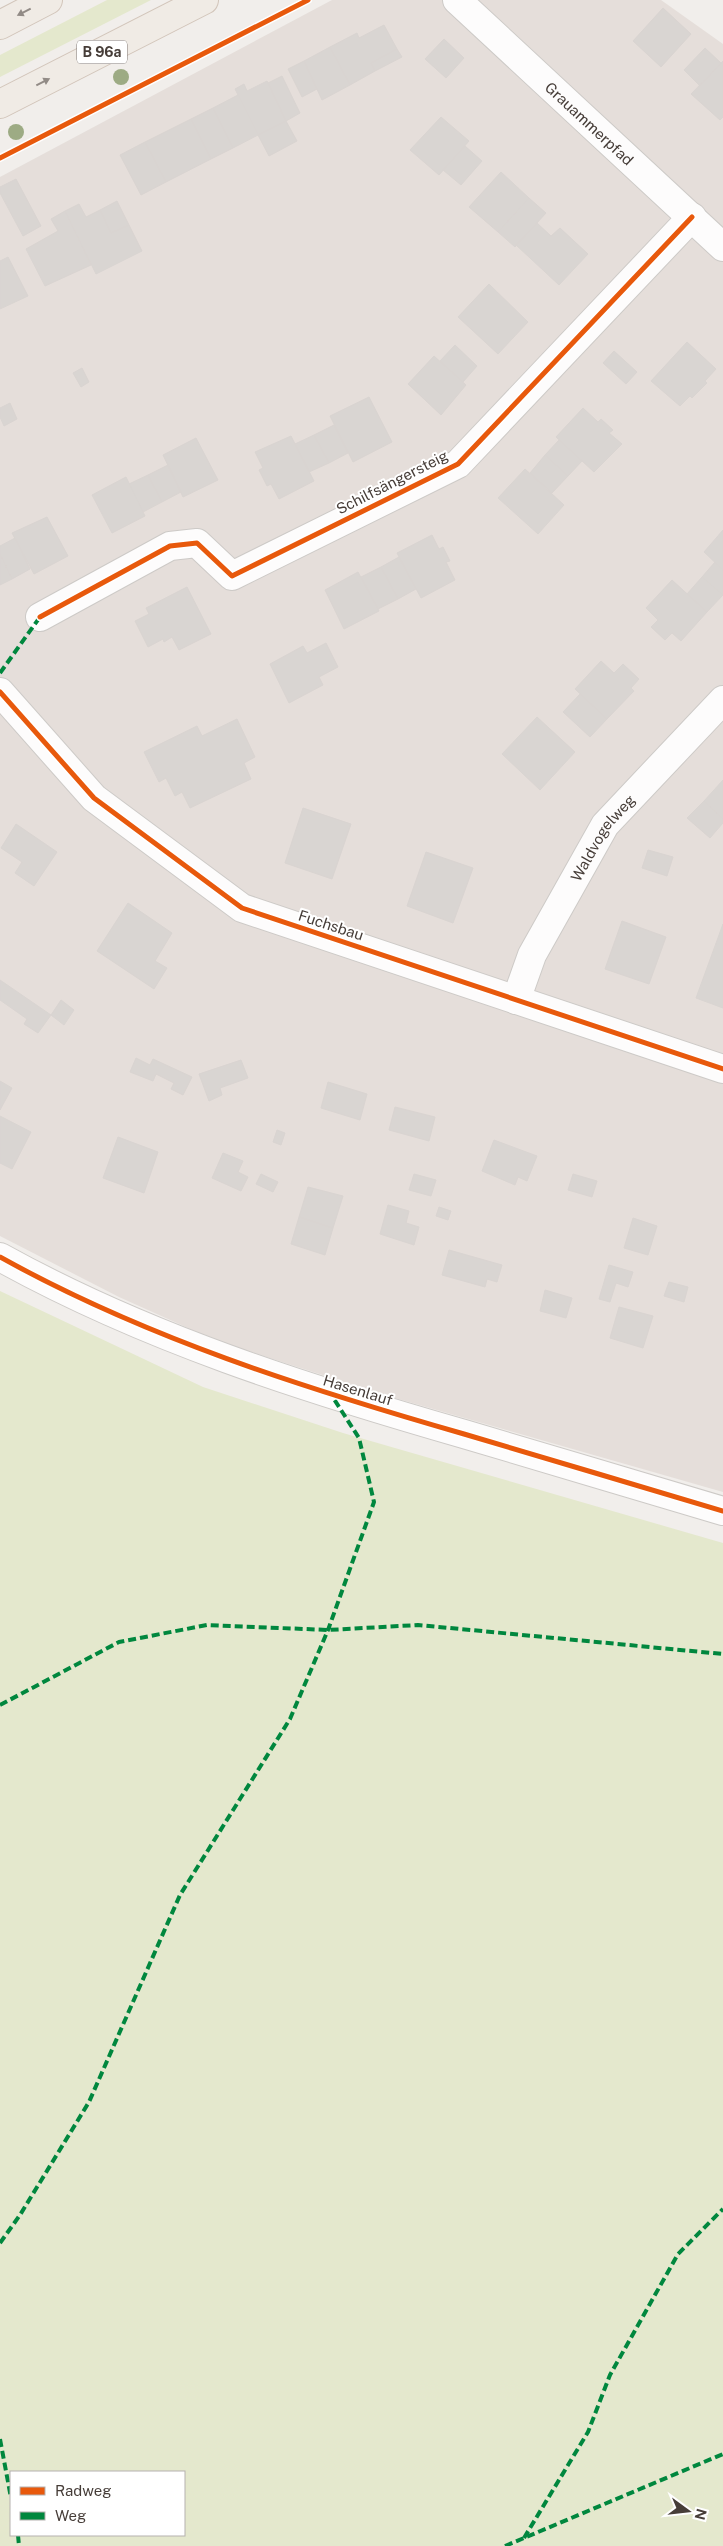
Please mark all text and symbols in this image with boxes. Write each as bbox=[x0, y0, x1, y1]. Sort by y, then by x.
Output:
one-way arrow bbox=[17, 8, 31, 16]
road number: B 96a bbox=[77, 41, 127, 64]
one-way arrow bbox=[36, 78, 51, 86]
street label: Grauammerpfad bbox=[542, 78, 637, 168]
street label: Schilfsängersteig bbox=[333, 446, 451, 518]
street label: Waldvogelweg bbox=[567, 791, 638, 884]
street label: Fuchsbau bbox=[296, 906, 366, 944]
street label: Hasenlauf bbox=[321, 1371, 395, 1409]
legend bbox=[10, 2471, 185, 2536]
text: Radweg bbox=[55, 2482, 112, 2499]
north arrow bbox=[663, 2486, 713, 2536]
text: Weg bbox=[55, 2507, 86, 2524]
text: N bbox=[691, 2507, 710, 2522]

